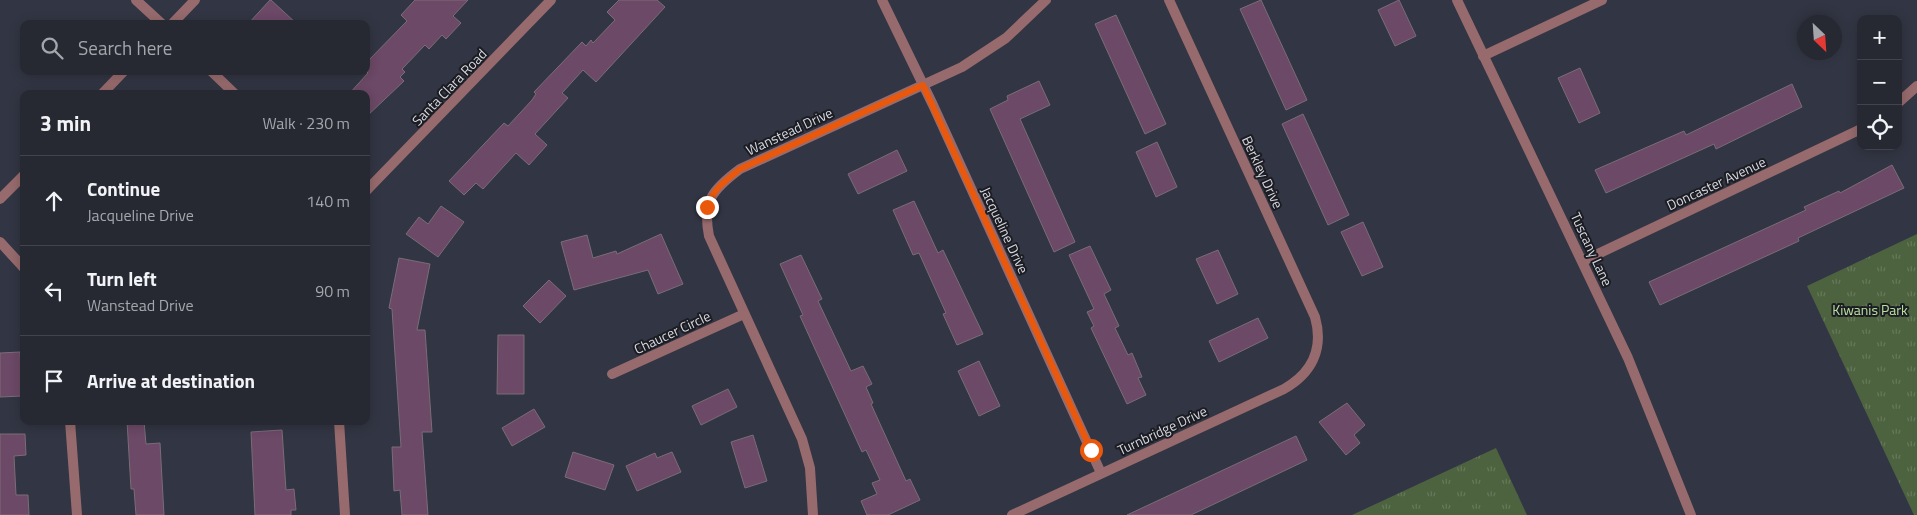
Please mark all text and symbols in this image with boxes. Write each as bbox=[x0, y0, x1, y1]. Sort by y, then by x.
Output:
north arrow bbox=[1797, 15, 1842, 60]
map controls bbox=[1857, 15, 1902, 150]
button: + bbox=[1857, 15, 1902, 60]
search box bbox=[20, 20, 370, 75]
text: Search here bbox=[78, 33, 172, 62]
icon: search bbox=[38, 34, 66, 62]
street label: Santa Clara Road bbox=[407, 44, 491, 130]
button: − bbox=[1857, 60, 1902, 105]
street label: Wanstead Drive bbox=[742, 102, 836, 160]
button: locate bbox=[1857, 105, 1902, 150]
text: 3 min bbox=[40, 107, 91, 139]
text: Walk · 230 m bbox=[262, 111, 350, 135]
street label: Berkley Drive bbox=[1237, 132, 1289, 212]
street label: Doncaster Avenue bbox=[1663, 151, 1769, 215]
text: Continue bbox=[87, 174, 160, 203]
street label: Jacqueline Drive bbox=[976, 183, 1034, 277]
icon: ahead bbox=[40, 187, 68, 215]
text: 140 m bbox=[306, 189, 350, 213]
route end bbox=[696, 196, 719, 219]
text: Jacqueline Drive bbox=[87, 203, 194, 227]
street label: Tuscany Lane bbox=[1566, 209, 1618, 289]
text: Turn left bbox=[87, 264, 157, 293]
icon: left bbox=[40, 277, 68, 305]
text: 90 m bbox=[315, 279, 350, 303]
text: Wanstead Drive bbox=[87, 293, 194, 317]
park label: Kiwanis Park bbox=[1832, 299, 1908, 320]
street label: Chaucer Circle bbox=[630, 305, 714, 359]
text: Arrive at destination bbox=[87, 366, 255, 395]
icon: arrive bbox=[40, 367, 68, 395]
street label: Turnbridge Drive bbox=[1114, 400, 1210, 460]
route start bbox=[1080, 439, 1103, 462]

